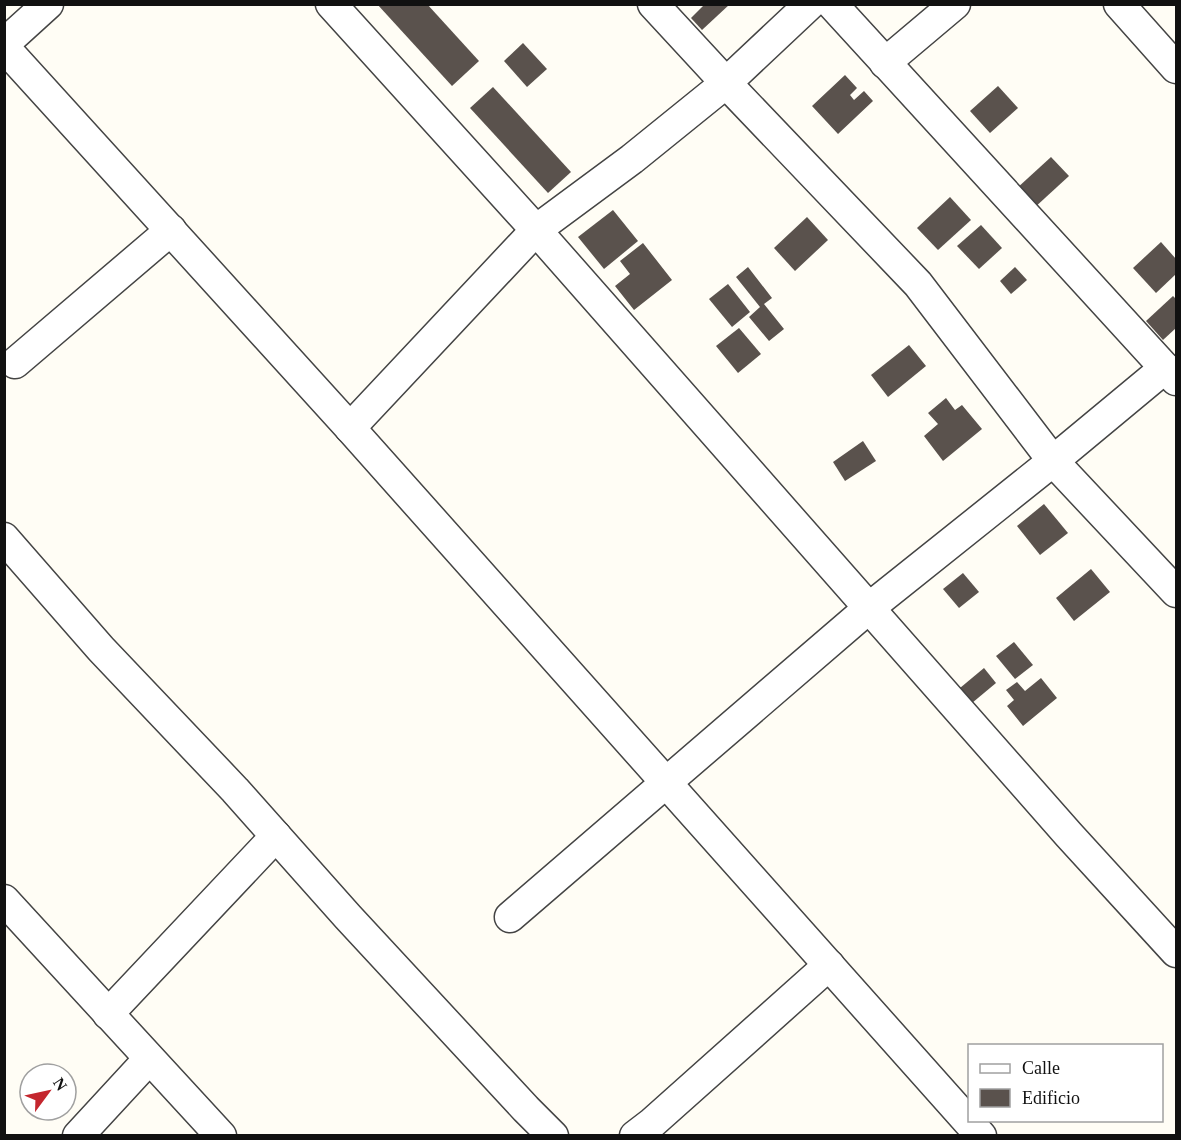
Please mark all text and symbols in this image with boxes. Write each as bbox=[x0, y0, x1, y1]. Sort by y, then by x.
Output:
legend bbox=[968, 1044, 1163, 1122]
text: Calle bbox=[1022, 1058, 1060, 1078]
north arrow bbox=[18, 1062, 78, 1122]
text: N bbox=[50, 1075, 71, 1094]
text: Edificio bbox=[1022, 1088, 1080, 1108]

